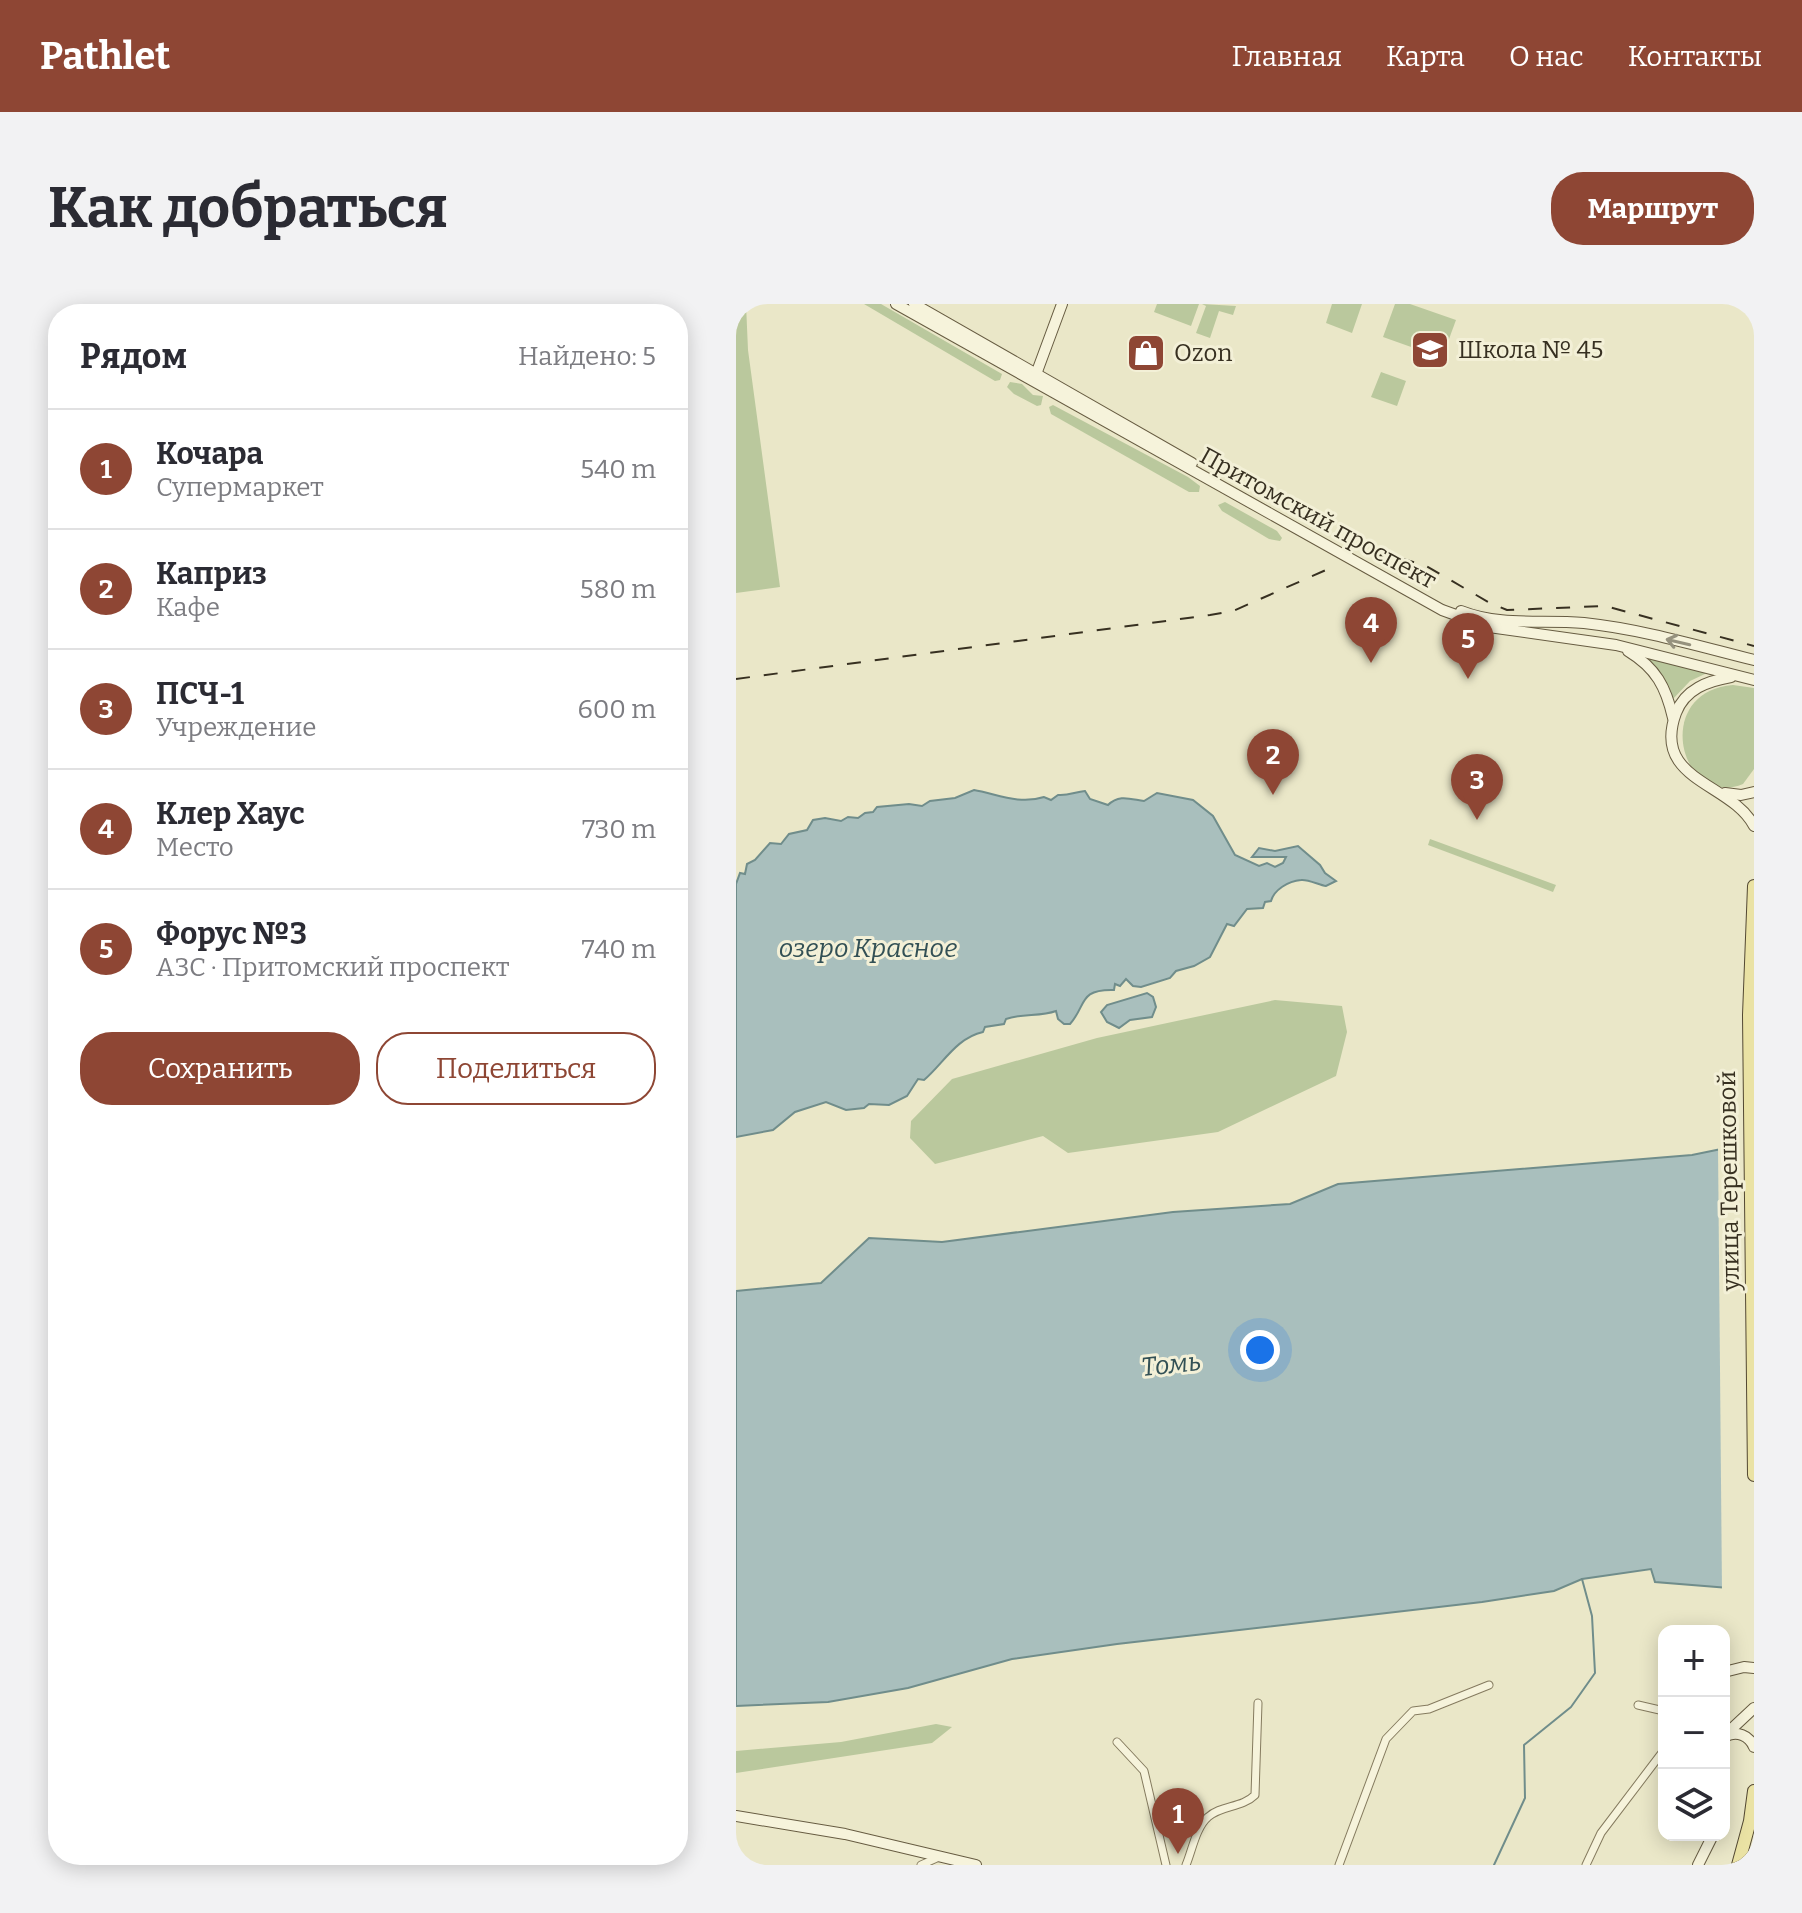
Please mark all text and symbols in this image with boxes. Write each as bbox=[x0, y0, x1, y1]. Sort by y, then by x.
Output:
text: Pathlet bbox=[40, 33, 170, 79]
text: Главная bbox=[1232, 40, 1342, 73]
text: Карта bbox=[1386, 40, 1465, 73]
text: О нас bbox=[1509, 40, 1584, 73]
text: Контакты bbox=[1628, 40, 1762, 73]
button: Маршрут bbox=[1551, 172, 1754, 245]
text: Как добраться bbox=[48, 175, 448, 242]
school or university icon: Школа № 45 bbox=[1409, 329, 1451, 371]
shop icon: Ozon bbox=[1125, 332, 1167, 374]
text: Рядом bbox=[80, 336, 187, 377]
place label: Школа № 45 bbox=[1458, 336, 1603, 364]
place label: Ozon bbox=[1174, 339, 1232, 367]
text: Найдено: 5 bbox=[518, 341, 656, 372]
text: Кочара bbox=[156, 436, 263, 472]
street label: Притомский проспект bbox=[1195, 441, 1441, 595]
text: 1 bbox=[100, 454, 112, 485]
text: 540 m bbox=[580, 454, 656, 485]
text: Супермаркет bbox=[156, 472, 324, 503]
text: Каприз bbox=[156, 556, 267, 592]
text: 2 bbox=[99, 574, 113, 605]
text: 580 m bbox=[580, 574, 656, 605]
text: Кафе bbox=[156, 592, 220, 623]
pin: 4 bbox=[1345, 597, 1397, 663]
pin: 5 bbox=[1442, 613, 1494, 679]
one-way arrow bbox=[1666, 634, 1691, 649]
text: ПСЧ-1 bbox=[156, 676, 244, 712]
text: 3 bbox=[99, 694, 113, 725]
text: 600 m bbox=[577, 694, 656, 725]
text: Учреждение bbox=[156, 712, 317, 743]
pin: 2 bbox=[1247, 729, 1299, 795]
pin: 3 bbox=[1451, 754, 1503, 820]
text: Клер Хаус bbox=[156, 796, 305, 832]
text: 4 bbox=[98, 814, 114, 845]
text: 730 m bbox=[582, 814, 656, 845]
text: Место bbox=[156, 832, 234, 863]
text: Форус №3 bbox=[156, 916, 307, 952]
water label: озеро Красное bbox=[779, 933, 957, 964]
text: 5 bbox=[99, 934, 113, 965]
text: 740 m bbox=[581, 934, 656, 965]
text: АЗС · Притомский проспект bbox=[156, 952, 509, 983]
button: Сохранить bbox=[80, 1032, 360, 1105]
button: Поделиться bbox=[376, 1032, 656, 1105]
street label: улица Терешковой bbox=[1713, 1071, 1745, 1292]
your location bbox=[1240, 1330, 1280, 1370]
water label: Томь bbox=[1140, 1346, 1202, 1383]
map controls bbox=[1658, 1625, 1730, 1841]
button: + bbox=[1658, 1625, 1730, 1697]
button: − bbox=[1658, 1697, 1730, 1769]
button: layers bbox=[1658, 1769, 1730, 1841]
pin: 1 bbox=[1152, 1788, 1204, 1854]

